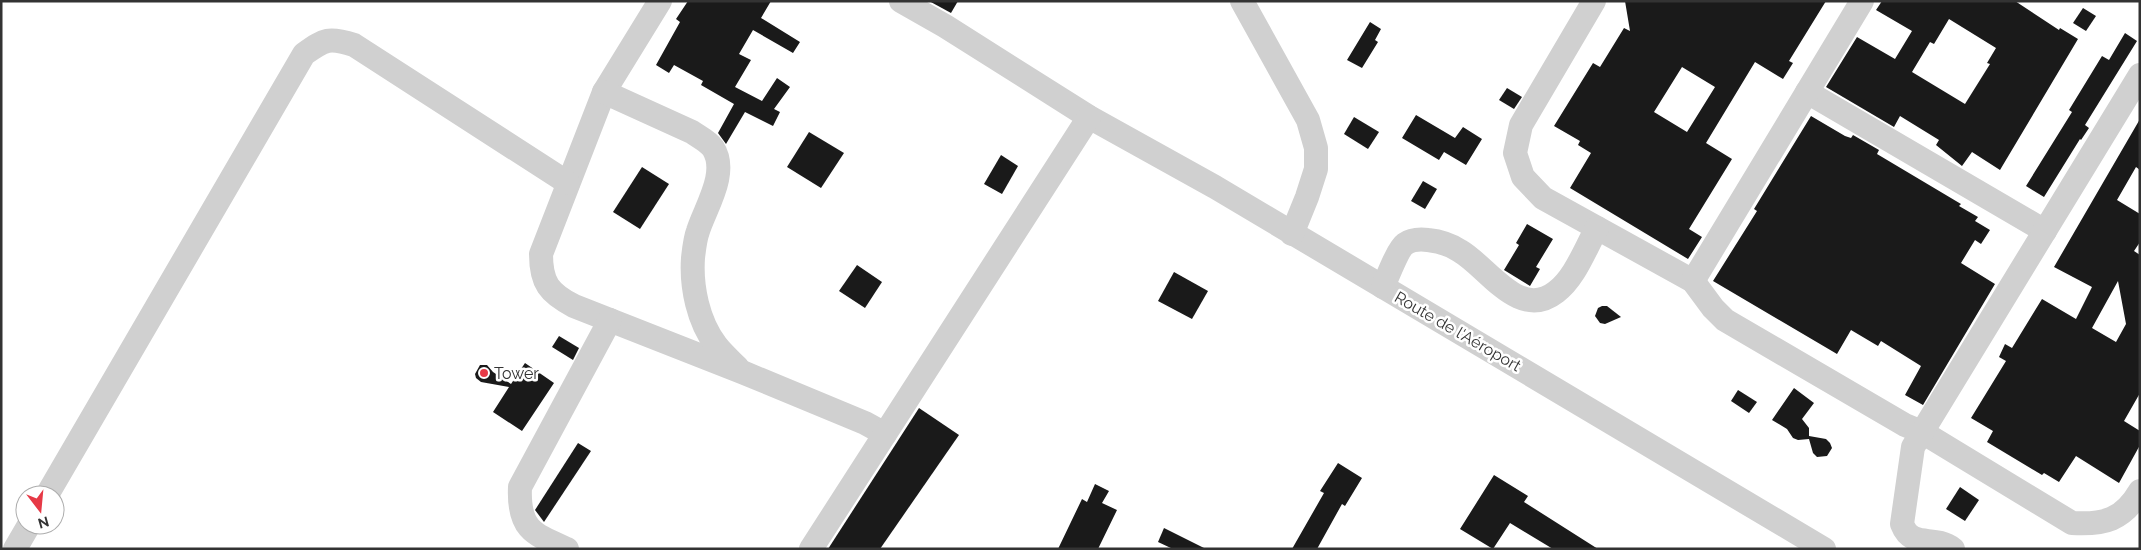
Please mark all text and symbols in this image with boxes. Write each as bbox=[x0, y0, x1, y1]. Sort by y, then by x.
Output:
street label: Route de l'Aéroport bbox=[1391, 288, 1525, 376]
place label: Tower bbox=[494, 364, 539, 383]
marker: Tower bbox=[478, 367, 490, 379]
north arrow bbox=[15, 485, 65, 535]
text: N bbox=[36, 513, 51, 532]

